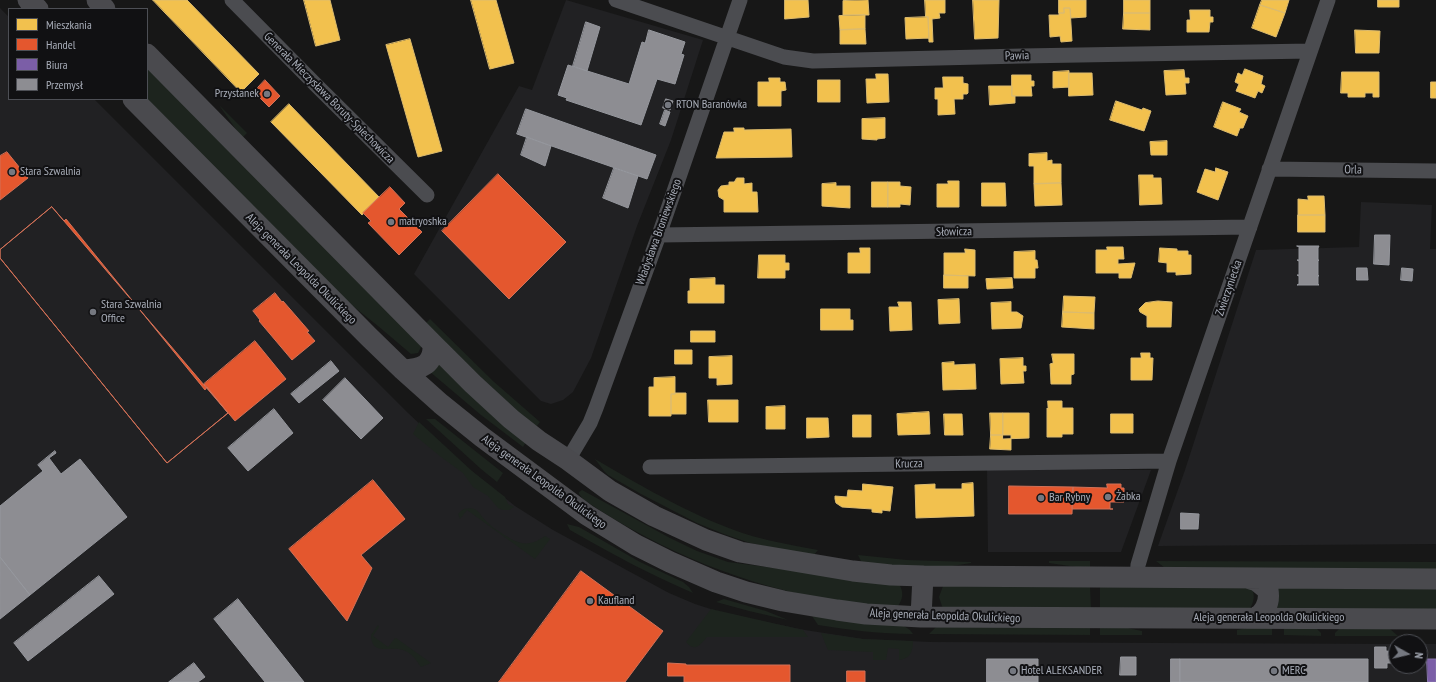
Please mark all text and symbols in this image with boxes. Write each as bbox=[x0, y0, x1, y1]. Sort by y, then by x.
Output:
legend bbox=[8, 8, 148, 100]
text: Mieszkania bbox=[46, 17, 92, 32]
street label: Generała Mieczysława Boruty-Spiechowicza bbox=[260, 29, 398, 167]
text: Handel bbox=[46, 37, 75, 52]
street label: Pawia bbox=[1005, 48, 1029, 64]
text: Biura bbox=[46, 57, 68, 72]
text: Przemysł bbox=[46, 77, 83, 92]
place label: Przystanek bbox=[215, 87, 259, 101]
marker: Przystanek bbox=[262, 89, 272, 99]
place label: RTON Baranówka bbox=[676, 98, 747, 112]
marker: RTON Baranówka bbox=[663, 100, 673, 110]
street label: Orla bbox=[1344, 163, 1362, 177]
place label: Stara Szwalnia bbox=[20, 165, 81, 179]
marker: Stara Szwalnia bbox=[7, 167, 17, 177]
street label: Władysława Broniewskiego bbox=[633, 177, 685, 287]
street label: Aleja generała Leopolda Okulickiego bbox=[243, 211, 359, 327]
place label: matryoshka bbox=[399, 215, 447, 229]
marker: matryoshka bbox=[386, 217, 396, 227]
street label: Słowicza bbox=[936, 224, 972, 240]
street label: Zwierzyniecka bbox=[1213, 258, 1245, 318]
place label: Stara Szwalnia Office bbox=[101, 298, 162, 326]
marker: Stara Szwalnia Office bbox=[88, 307, 98, 317]
street label: Aleja generała Leopolda Okulickiego bbox=[479, 432, 609, 532]
street label: Krucza bbox=[895, 457, 923, 471]
place label: Żabka bbox=[1116, 490, 1141, 504]
place label: Bar Rybny bbox=[1049, 491, 1090, 505]
marker: Żabka bbox=[1103, 492, 1113, 502]
marker: Bar Rybny bbox=[1036, 493, 1046, 503]
place label: Kaufland bbox=[598, 594, 635, 608]
marker: Kaufland bbox=[585, 596, 595, 606]
street label: Aleja generała Leopolda Okulickiego bbox=[869, 606, 1021, 626]
street label: Aleja generała Leopolda Okulickiego bbox=[1194, 611, 1344, 625]
north arrow bbox=[1388, 634, 1428, 674]
text: N bbox=[1412, 652, 1426, 659]
place label: Hotel ALEKSANDER bbox=[1021, 664, 1102, 678]
place label: MERC bbox=[1282, 664, 1306, 678]
marker: Hotel ALEKSANDER bbox=[1008, 666, 1018, 676]
marker: MERC bbox=[1269, 666, 1279, 676]

